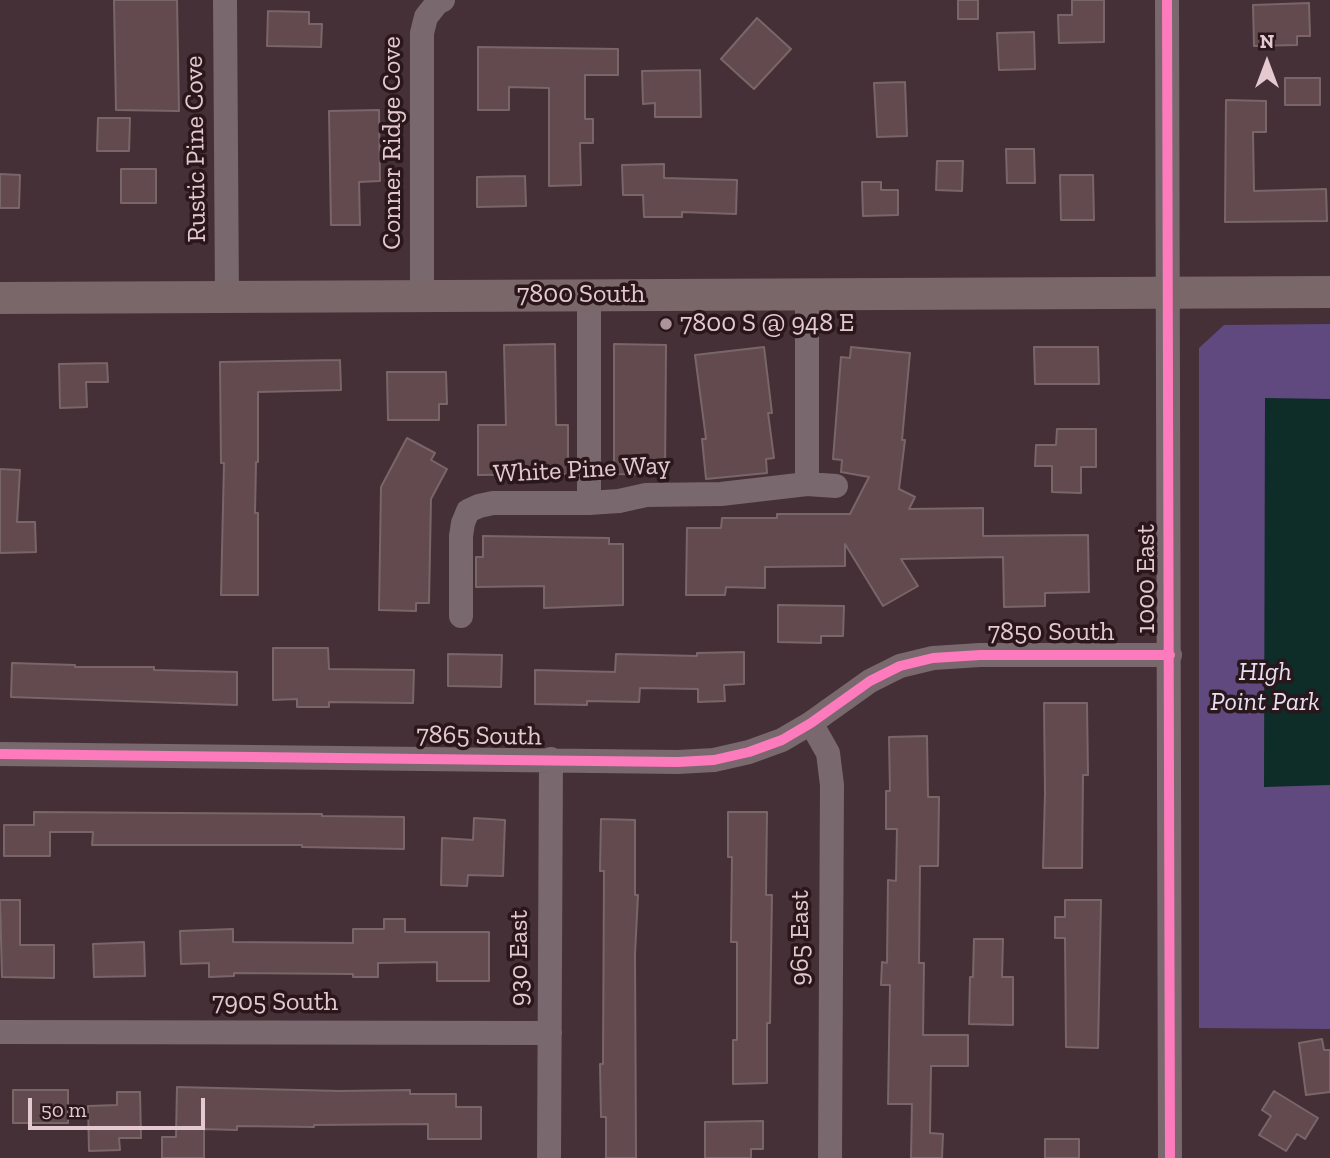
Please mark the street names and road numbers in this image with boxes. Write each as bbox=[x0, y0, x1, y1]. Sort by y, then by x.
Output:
street label: Conner Ridge Cove bbox=[377, 36, 409, 250]
street label: Rustic Pine Cove bbox=[179, 55, 213, 243]
street label: 7800 South bbox=[517, 279, 645, 311]
street label: White Pine Way bbox=[493, 450, 671, 490]
street label: 1000 East bbox=[1131, 524, 1163, 634]
street label: 7850 South bbox=[988, 617, 1114, 649]
street label: 7865 South bbox=[416, 719, 542, 753]
street label: 965 East bbox=[785, 890, 817, 986]
street label: 930 East bbox=[504, 910, 536, 1006]
street label: 7905 South bbox=[212, 987, 338, 1019]

